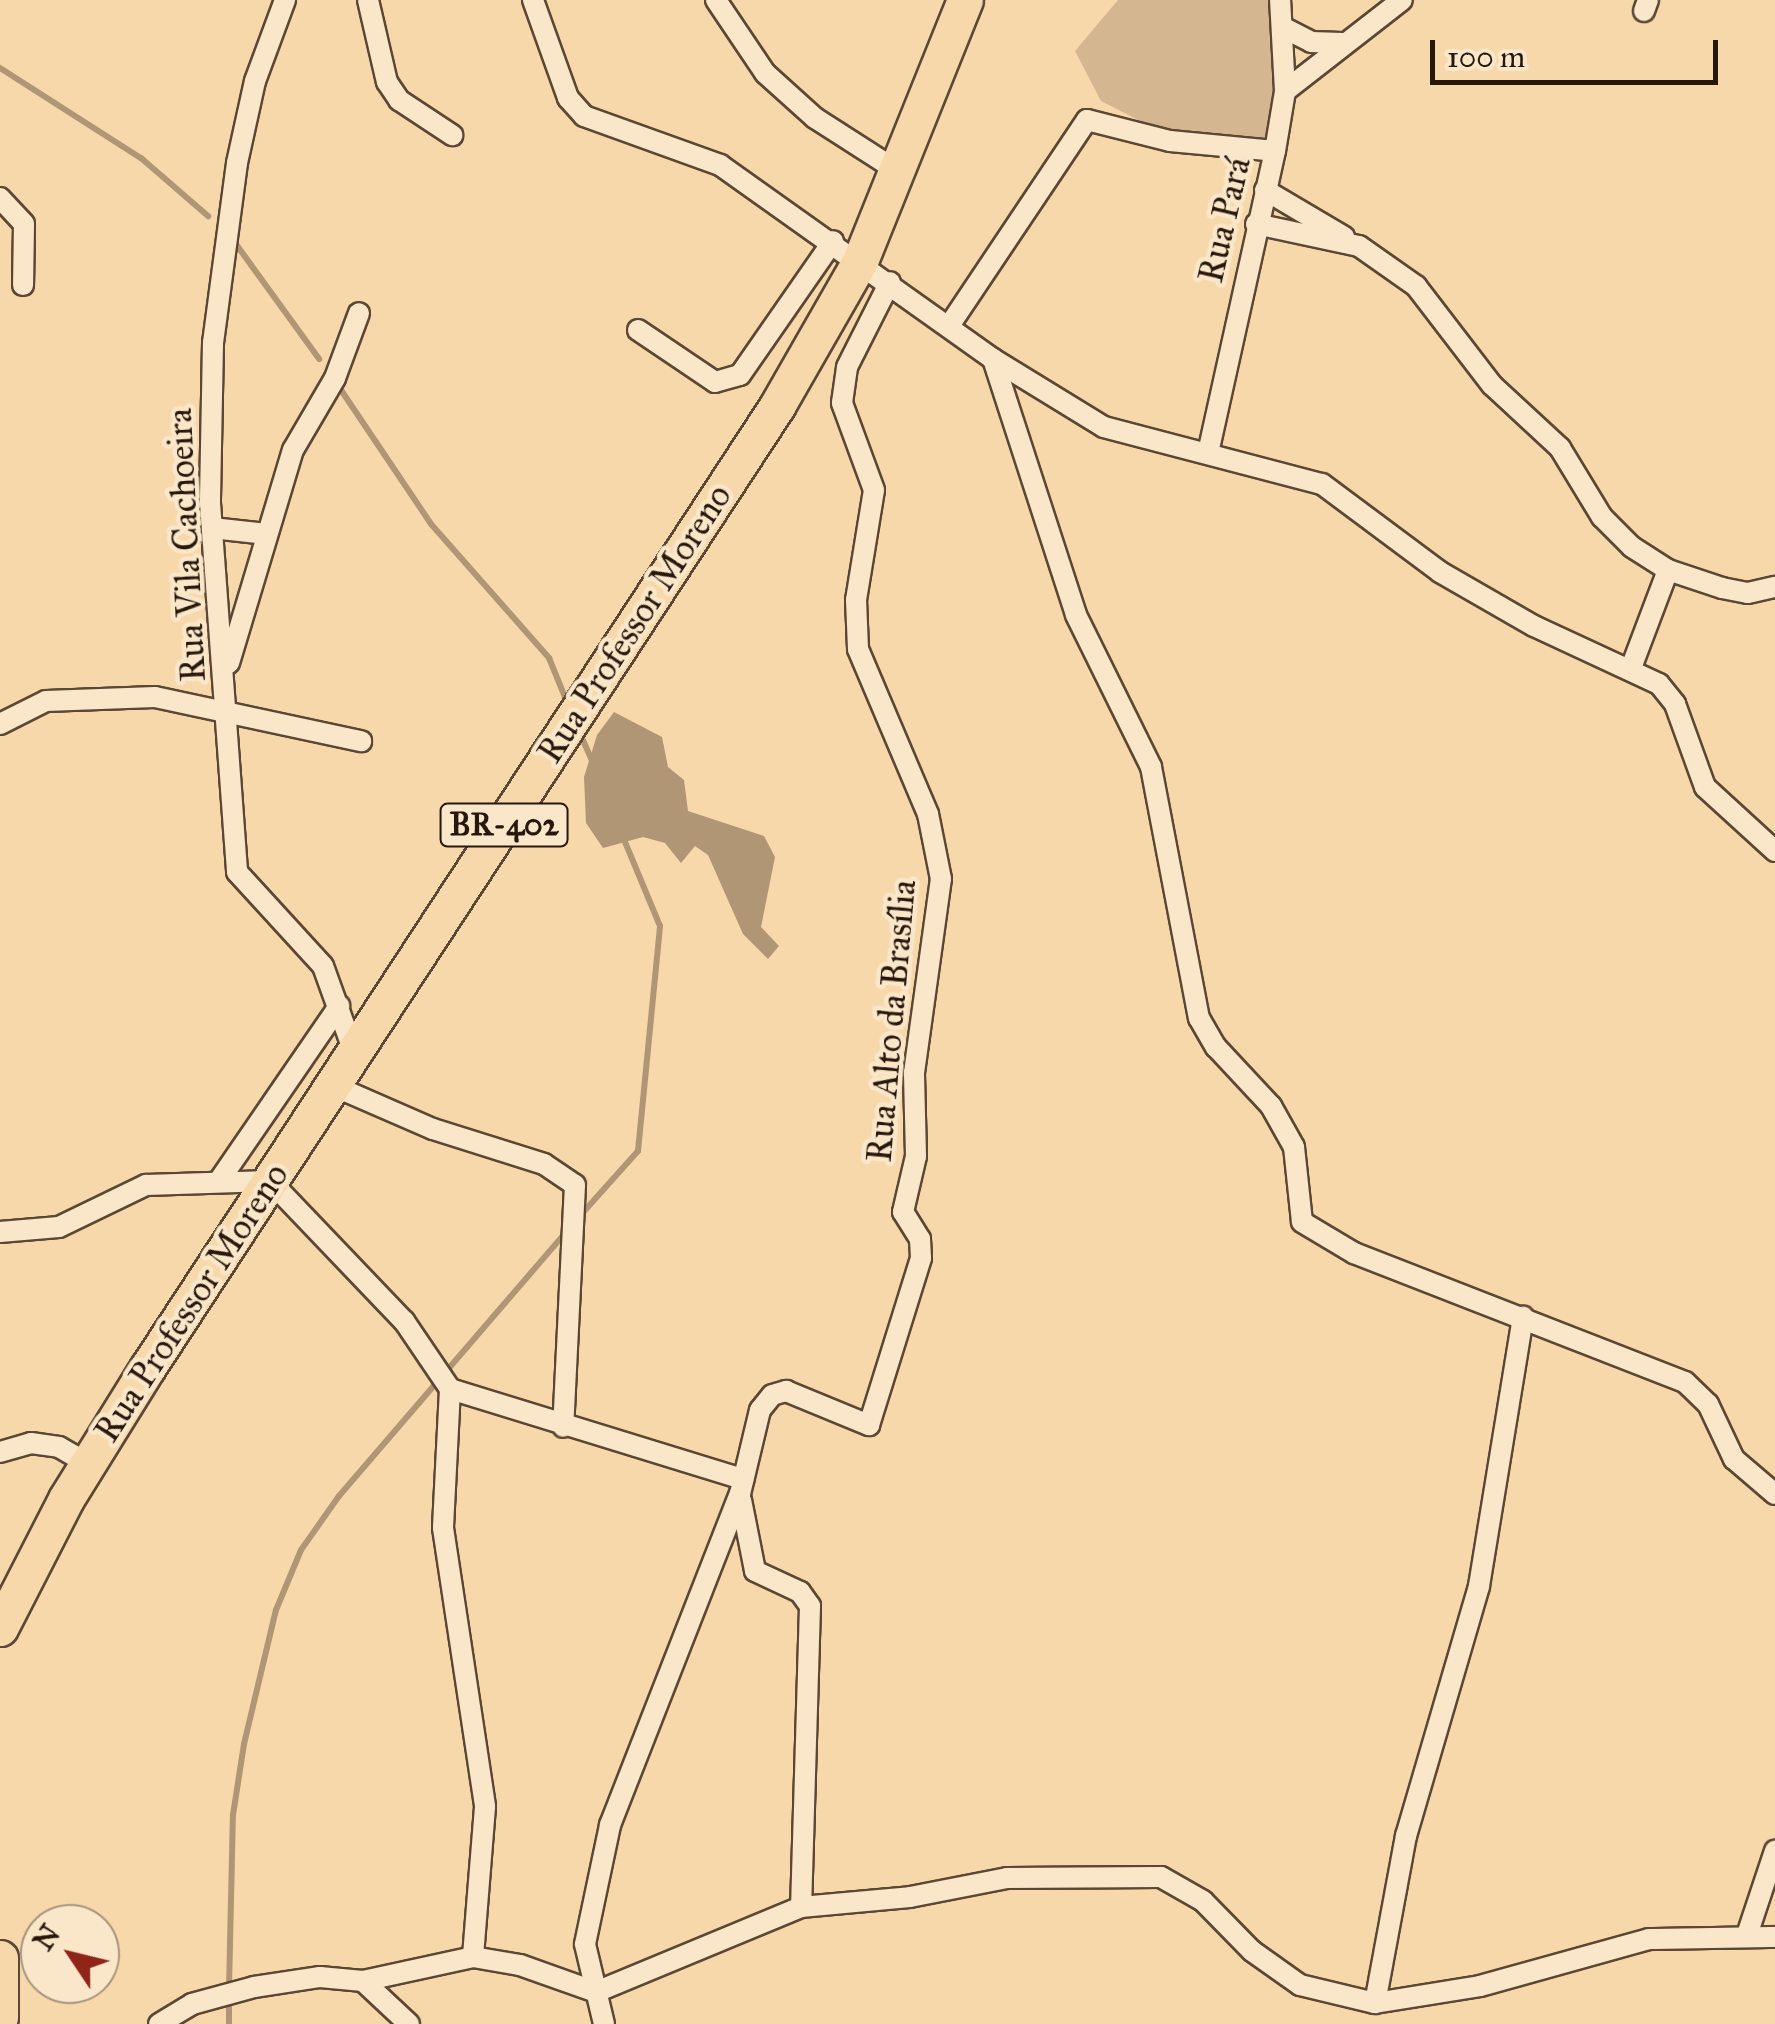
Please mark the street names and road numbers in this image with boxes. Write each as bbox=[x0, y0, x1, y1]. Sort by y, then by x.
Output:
street label: Rua Pará bbox=[1190, 153, 1260, 287]
street label: Rua Vila Cachoeira bbox=[159, 407, 215, 683]
street label: Rua Professor Moreno bbox=[529, 477, 741, 771]
road number: BR-402 bbox=[439, 798, 569, 852]
street label: Rua Alto da Brasília bbox=[859, 878, 925, 1164]
street label: Rua Professor Moreno bbox=[86, 1156, 298, 1450]

